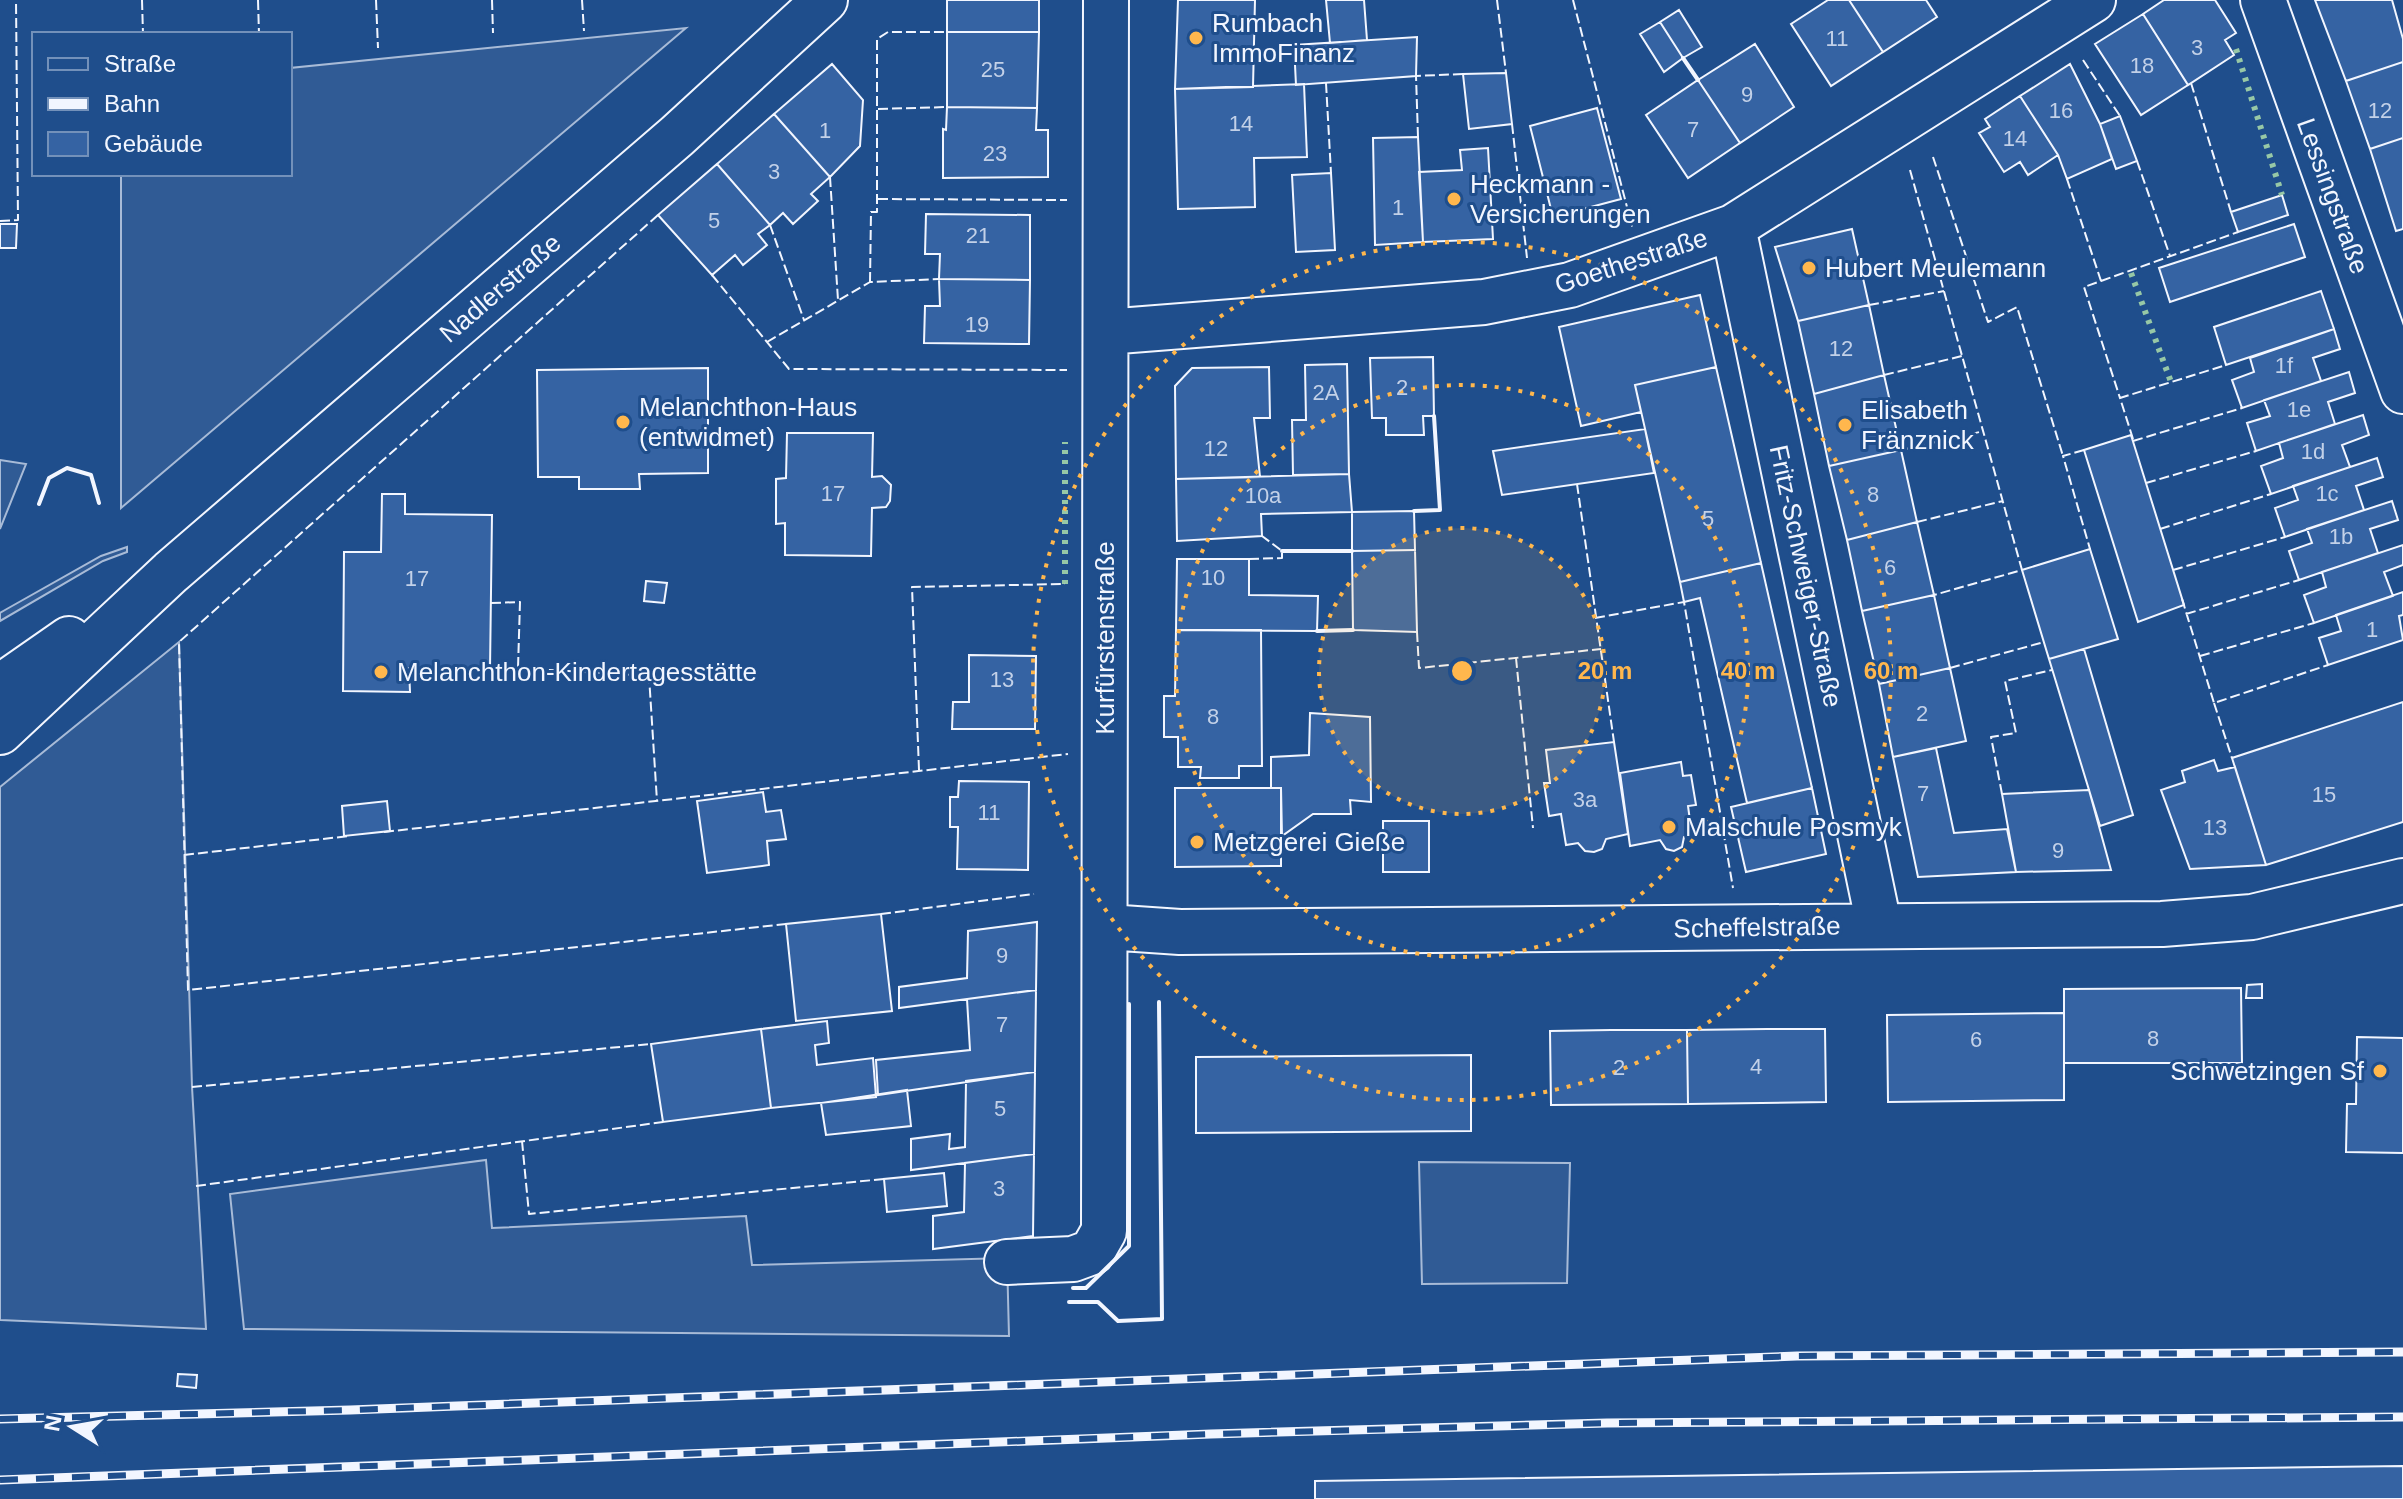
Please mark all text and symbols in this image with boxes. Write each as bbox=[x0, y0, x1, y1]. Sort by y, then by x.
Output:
place label: Rumbach ImmoFinanz bbox=[1212, 8, 1355, 68]
house number: 11 bbox=[1826, 26, 1848, 51]
marker: Rumbach ImmoFinanz bbox=[1187, 29, 1205, 47]
legend bbox=[32, 32, 292, 176]
house number: 3 bbox=[2191, 35, 2203, 60]
text: Straße bbox=[104, 50, 176, 77]
house number: 18 bbox=[2130, 53, 2154, 78]
house number: 25 bbox=[981, 57, 1005, 82]
house number: 9 bbox=[1741, 82, 1753, 107]
text: Bahn bbox=[104, 90, 160, 117]
house number: 16 bbox=[2049, 98, 2073, 123]
house number: 12 bbox=[2368, 98, 2392, 123]
house number: 14 bbox=[1229, 111, 1253, 136]
street label: Lessingstraße bbox=[2291, 114, 2375, 278]
house number: 7 bbox=[1687, 117, 1699, 142]
house number: 1 bbox=[819, 118, 831, 143]
house number: 14 bbox=[2003, 126, 2027, 151]
text: Gebäude bbox=[104, 130, 203, 157]
house number: 23 bbox=[983, 141, 1007, 166]
house number: 3 bbox=[768, 159, 780, 184]
place label: Heckmann - Versicherungen bbox=[1470, 169, 1651, 229]
marker: Heckmann - Versicherungen bbox=[1445, 190, 1463, 208]
house number: 1 bbox=[1392, 195, 1404, 220]
house number: 5 bbox=[708, 208, 720, 233]
street label: Goethestraße bbox=[1551, 222, 1711, 300]
house number: 21 bbox=[966, 223, 990, 248]
street label: Nadlerstraße bbox=[433, 227, 567, 349]
place label: Hubert Meulemann bbox=[1825, 253, 2046, 283]
marker: Hubert Meulemann bbox=[1800, 259, 1818, 277]
house number: 19 bbox=[965, 312, 989, 337]
house number: 12 bbox=[1829, 336, 1853, 361]
house number: 1f bbox=[2275, 353, 2294, 378]
house number: 2 bbox=[1396, 375, 1408, 400]
house number: 2A bbox=[1313, 380, 1340, 405]
place label: Melanchthon-Haus (entwidmet) bbox=[639, 392, 857, 452]
place label: Elisabeth Fränznick bbox=[1861, 395, 1975, 455]
house number: 1e bbox=[2287, 397, 2311, 422]
marker: Melanchthon-Haus (entwidmet) bbox=[614, 413, 632, 431]
marker: Elisabeth Fränznick bbox=[1836, 416, 1854, 434]
house number: 12 bbox=[1204, 436, 1228, 461]
house number: 1d bbox=[2301, 439, 2325, 464]
street label: Fritz-Schweiger-Straße bbox=[1764, 442, 1848, 710]
house number: 17 bbox=[821, 481, 845, 506]
house number: 1c bbox=[2315, 481, 2339, 506]
house number: 8 bbox=[1867, 482, 1879, 507]
house number: 10a bbox=[1245, 483, 1282, 508]
house number: 5 bbox=[1702, 506, 1714, 531]
house number: 1b bbox=[2329, 524, 2353, 549]
street label: Kurfürstenstraße bbox=[1090, 541, 1120, 735]
house number: 6 bbox=[1884, 555, 1896, 580]
house number: 10 bbox=[1201, 565, 1225, 590]
house number: 17 bbox=[405, 566, 429, 591]
house number: 1 bbox=[2366, 617, 2378, 642]
place label: Melanchthon-Kindertagesstätte bbox=[397, 657, 757, 687]
centre of rings bbox=[1448, 657, 1476, 685]
text: 20 m bbox=[1578, 657, 1632, 684]
text: 40 m bbox=[1721, 657, 1775, 684]
text: 60 m bbox=[1864, 657, 1918, 684]
marker: Melanchthon-Kindertagesstätte bbox=[372, 663, 390, 681]
house number: 13 bbox=[990, 667, 1014, 692]
house number: 2 bbox=[1916, 701, 1928, 726]
house number: 8 bbox=[1207, 704, 1219, 729]
house number: 7 bbox=[1917, 781, 1929, 806]
house number: 15 bbox=[2312, 782, 2336, 807]
house number: 3a bbox=[1573, 787, 1598, 812]
house number: 11 bbox=[978, 800, 1000, 825]
place label: Malschule Posmyk bbox=[1685, 812, 1903, 842]
house number: 13 bbox=[2203, 815, 2227, 840]
marker: Malschule Posmyk bbox=[1660, 818, 1678, 836]
place label: Metzgerei Gieße bbox=[1213, 827, 1405, 857]
marker: Metzgerei Gieße bbox=[1188, 833, 1206, 851]
house number: 9 bbox=[2052, 838, 2064, 863]
street label: Scheffelstraße bbox=[1673, 911, 1841, 943]
house number: 9 bbox=[996, 943, 1008, 968]
house number: 7 bbox=[996, 1012, 1008, 1037]
house number: 8 bbox=[2147, 1026, 2159, 1051]
house number: 6 bbox=[1970, 1027, 1982, 1052]
house number: 4 bbox=[1750, 1054, 1762, 1079]
house number: 2 bbox=[1613, 1055, 1625, 1080]
place label: Schwetzingen Sf bbox=[2170, 1056, 2365, 1086]
marker: Schwetzingen Sf bbox=[2371, 1062, 2389, 1080]
house number: 5 bbox=[994, 1096, 1006, 1121]
house number: 3 bbox=[993, 1176, 1005, 1201]
north arrow bbox=[32, 1387, 112, 1467]
text: N bbox=[39, 1413, 67, 1433]

